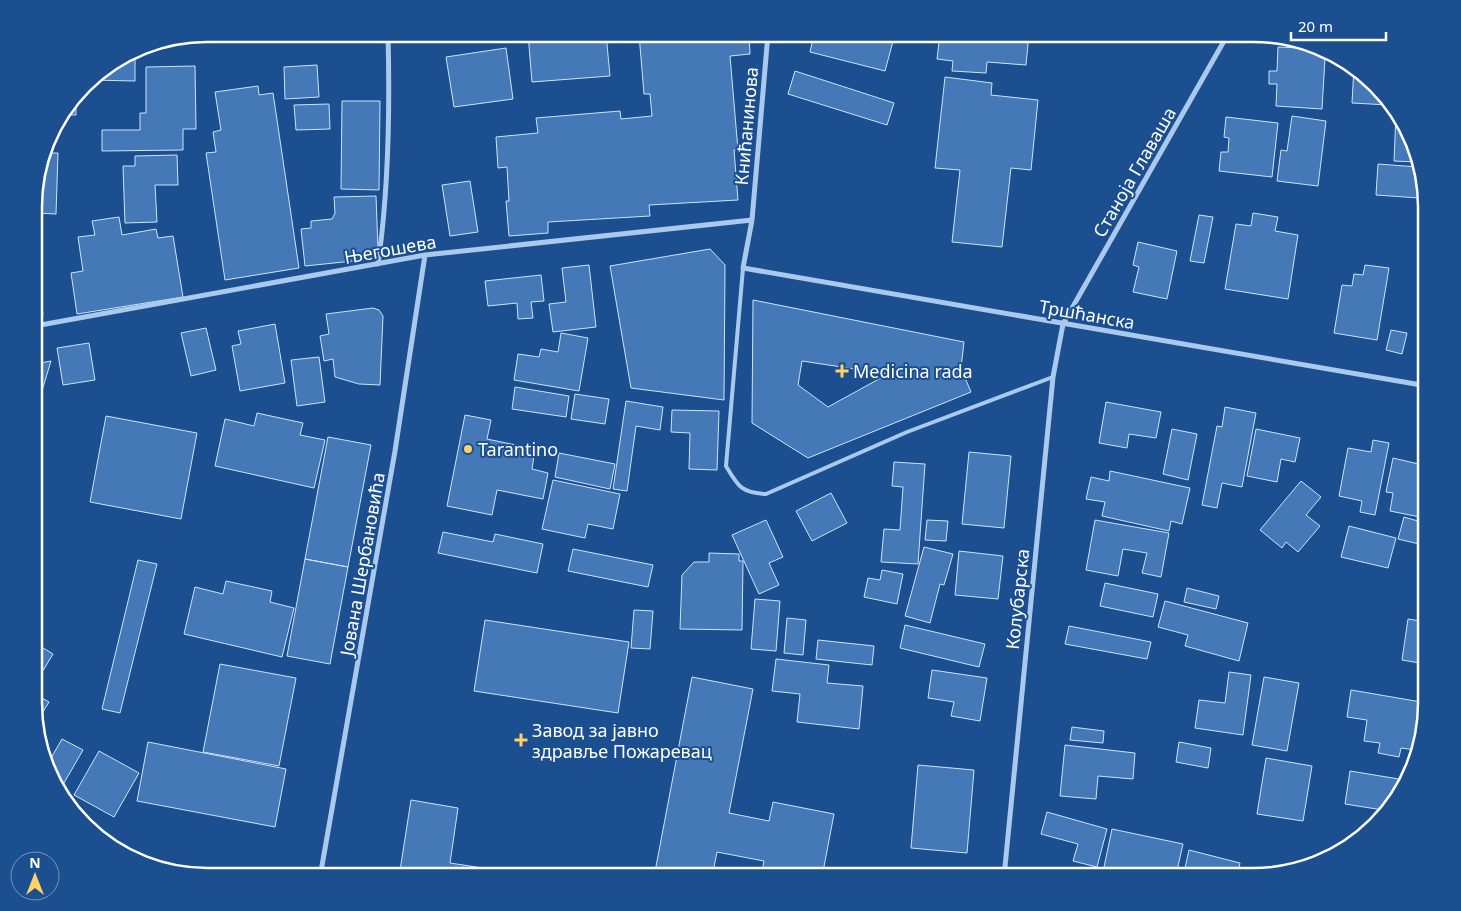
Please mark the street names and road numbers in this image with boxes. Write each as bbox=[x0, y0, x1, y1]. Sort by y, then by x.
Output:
street label: Книћанинова bbox=[729, 66, 763, 186]
street label: Станоја Главаша bbox=[1087, 103, 1181, 241]
street label: Његошева bbox=[342, 229, 438, 269]
street label: Тршћанска bbox=[1037, 294, 1137, 334]
street label: Јована Шербановића bbox=[334, 470, 390, 660]
street label: Колубарска bbox=[1000, 547, 1034, 651]

